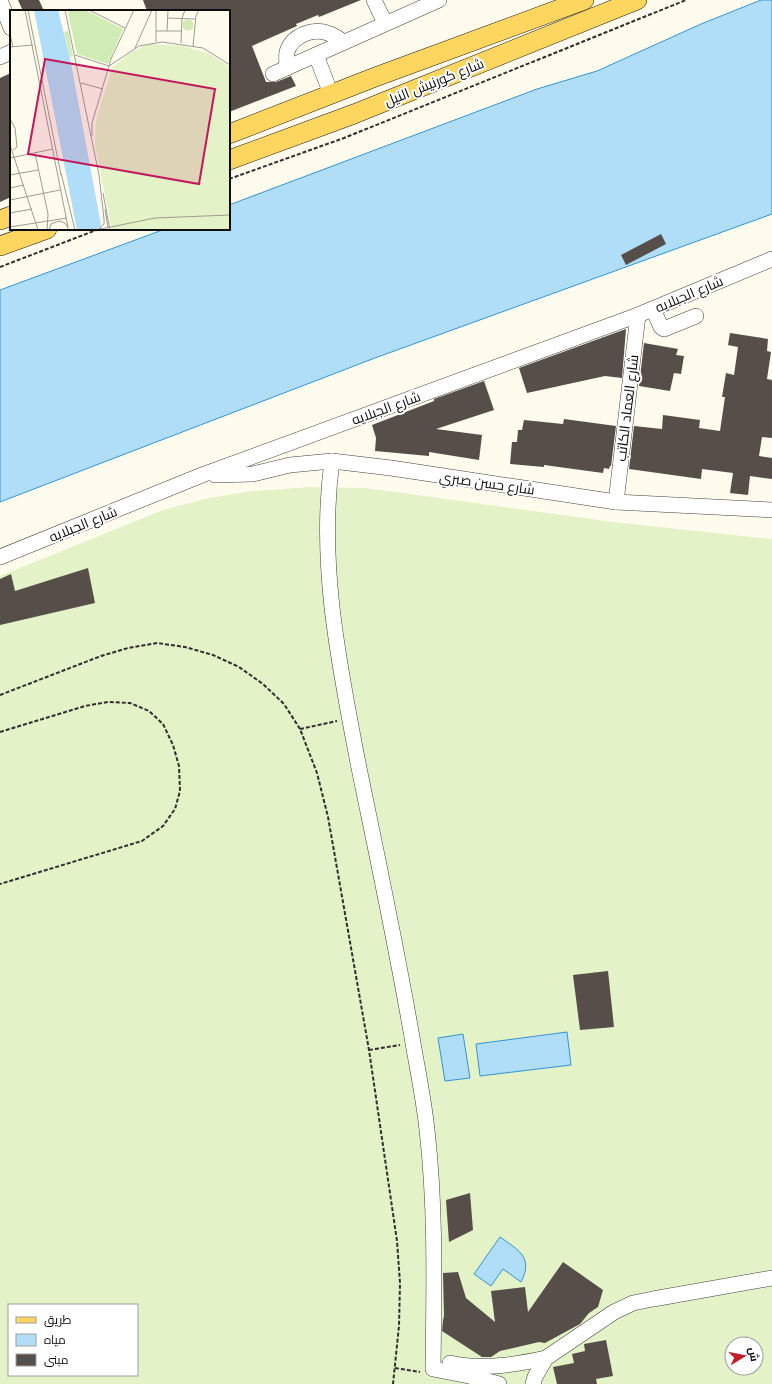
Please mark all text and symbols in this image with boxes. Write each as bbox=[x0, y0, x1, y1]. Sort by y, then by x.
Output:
inset map bbox=[10, 10, 230, 230]
street label: شارع كورنيش النيل bbox=[381, 53, 486, 110]
street label: شارع الجبلايه bbox=[652, 271, 726, 316]
street label: شارع العماد الكاتب bbox=[611, 353, 642, 462]
street label: شارع الجبلايه bbox=[349, 386, 423, 429]
street label: شارع حسن صبري bbox=[438, 466, 536, 502]
street label: شارع الجبلايه bbox=[46, 501, 120, 546]
legend bbox=[8, 1304, 138, 1376]
text: طريق bbox=[44, 1311, 72, 1328]
text: مياه bbox=[44, 1331, 66, 1348]
north arrow bbox=[724, 1336, 764, 1376]
text: ش bbox=[746, 1346, 763, 1362]
text: مبنى bbox=[44, 1351, 69, 1368]

